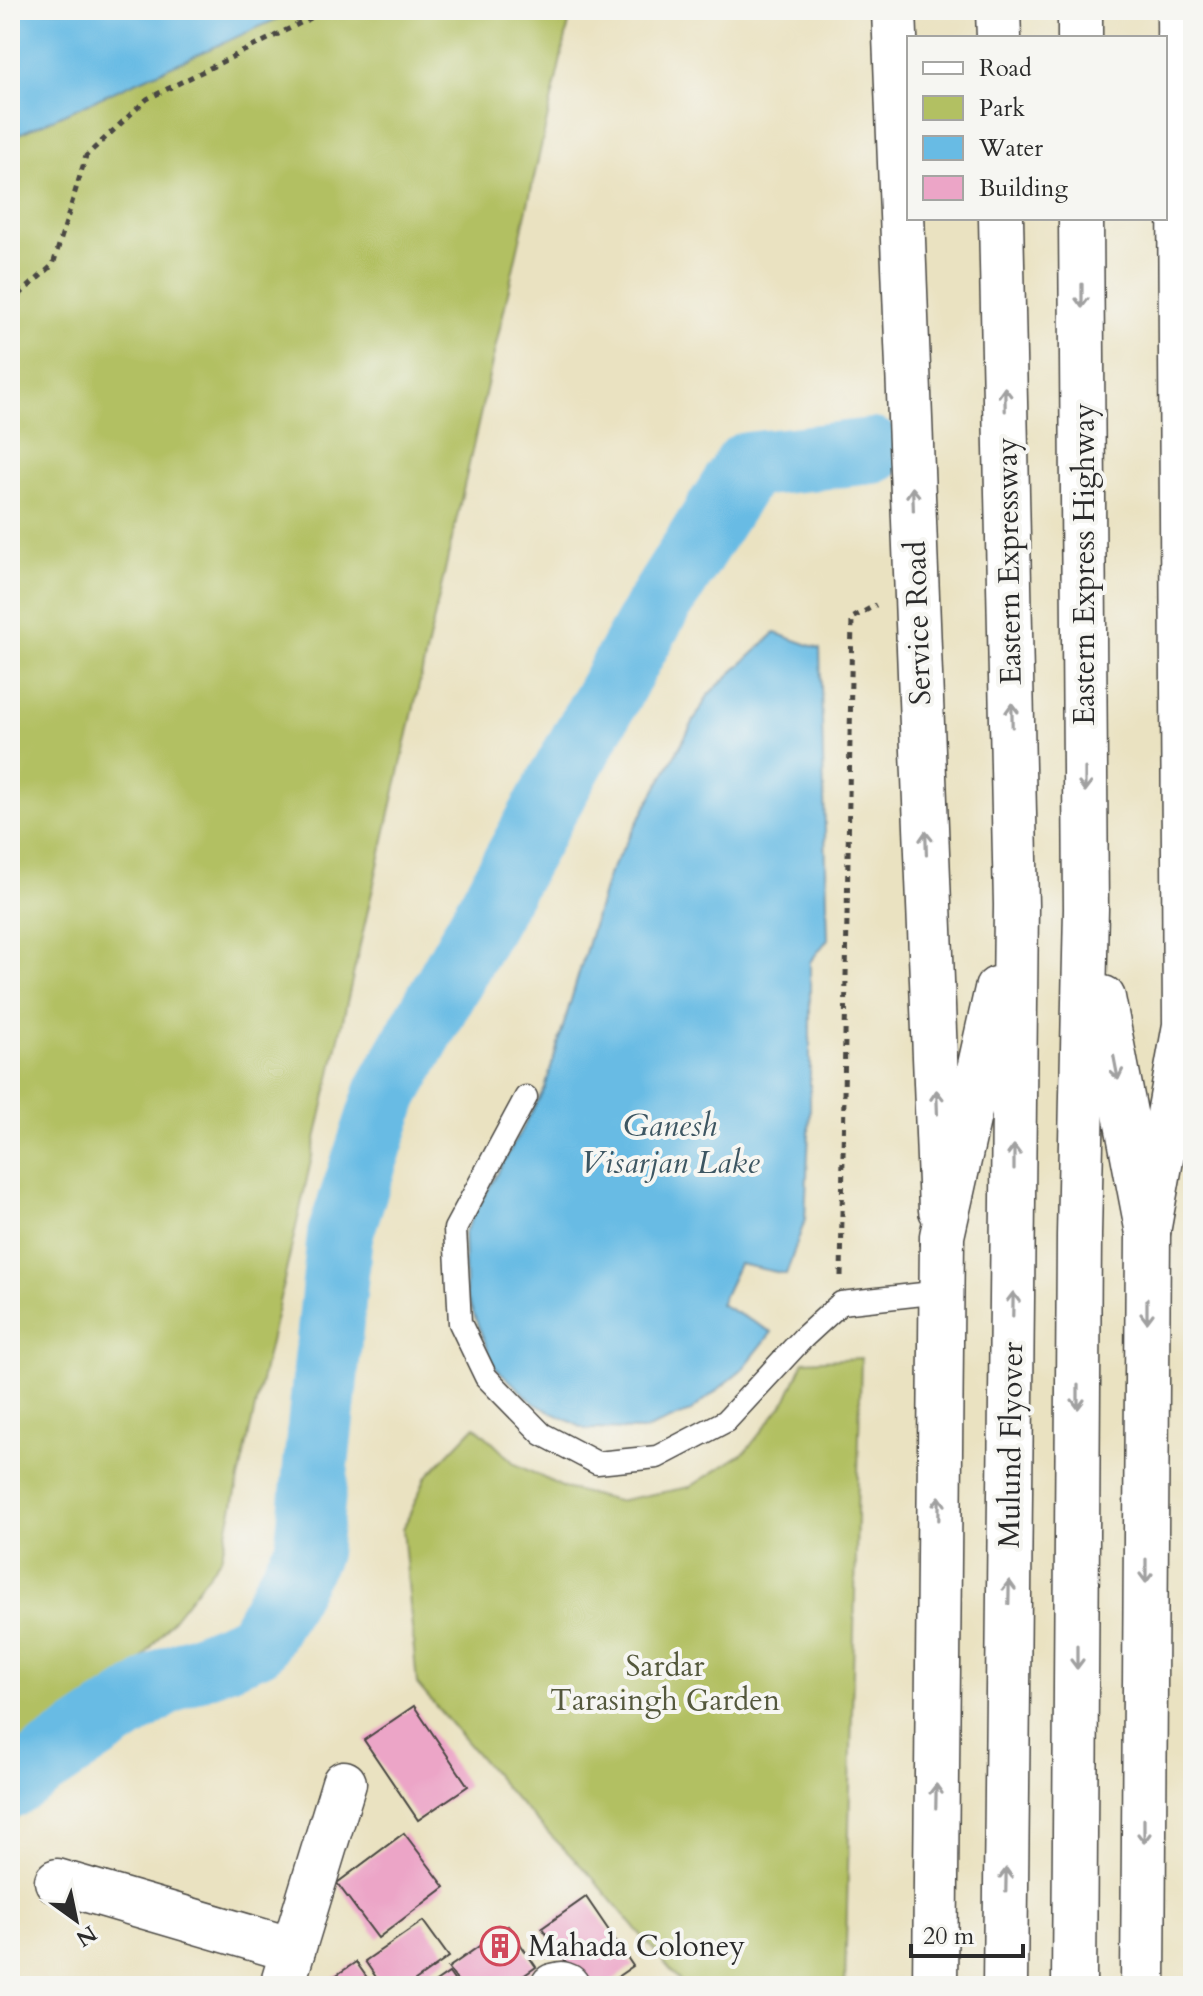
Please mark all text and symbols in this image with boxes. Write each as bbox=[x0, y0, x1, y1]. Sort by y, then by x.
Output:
legend bbox=[907, 36, 1167, 220]
text: Road bbox=[979, 52, 1032, 85]
text: Park bbox=[979, 92, 1025, 125]
text: Water bbox=[978, 132, 1043, 165]
text: Building bbox=[979, 172, 1069, 205]
one-way arrow bbox=[1074, 282, 1090, 309]
one-way arrow bbox=[997, 386, 1013, 413]
street label: Eastern Express Highway bbox=[1064, 403, 1105, 725]
street label: Eastern Expressway bbox=[986, 437, 1032, 685]
one-way arrow bbox=[905, 486, 920, 513]
street label: Service Road bbox=[895, 540, 941, 706]
one-way arrow bbox=[1004, 702, 1020, 729]
one-way arrow bbox=[1077, 766, 1093, 793]
one-way arrow bbox=[919, 830, 934, 857]
one-way arrow bbox=[1110, 1055, 1125, 1080]
one-way arrow bbox=[929, 1089, 944, 1116]
water label: Ganesh Visarjan Lake bbox=[581, 1104, 760, 1185]
one-way arrow bbox=[1006, 1144, 1022, 1171]
one-way arrow bbox=[1005, 1291, 1021, 1318]
one-way arrow bbox=[1139, 1297, 1155, 1324]
street label: Mulund Flyover bbox=[989, 1341, 1033, 1549]
one-way arrow bbox=[1070, 1383, 1086, 1410]
one-way arrow bbox=[931, 1495, 947, 1522]
one-way arrow bbox=[1138, 1557, 1153, 1584]
one-way arrow bbox=[1002, 1579, 1017, 1606]
one-way arrow bbox=[1069, 1643, 1084, 1670]
park label: Sardar Tarasingh Garden bbox=[550, 1646, 780, 1721]
one-way arrow bbox=[929, 1783, 944, 1810]
one-way arrow bbox=[1136, 1817, 1152, 1844]
one-way arrow bbox=[998, 1867, 1014, 1894]
north arrow bbox=[36, 1880, 116, 1960]
scale bar bbox=[911, 1908, 1023, 1958]
text: N bbox=[70, 1918, 103, 1954]
text: 20 m bbox=[923, 1920, 975, 1953]
building icon: Mahada Coloney bbox=[479, 1925, 521, 1967]
place label: Mahada Coloney bbox=[528, 1926, 745, 1967]

